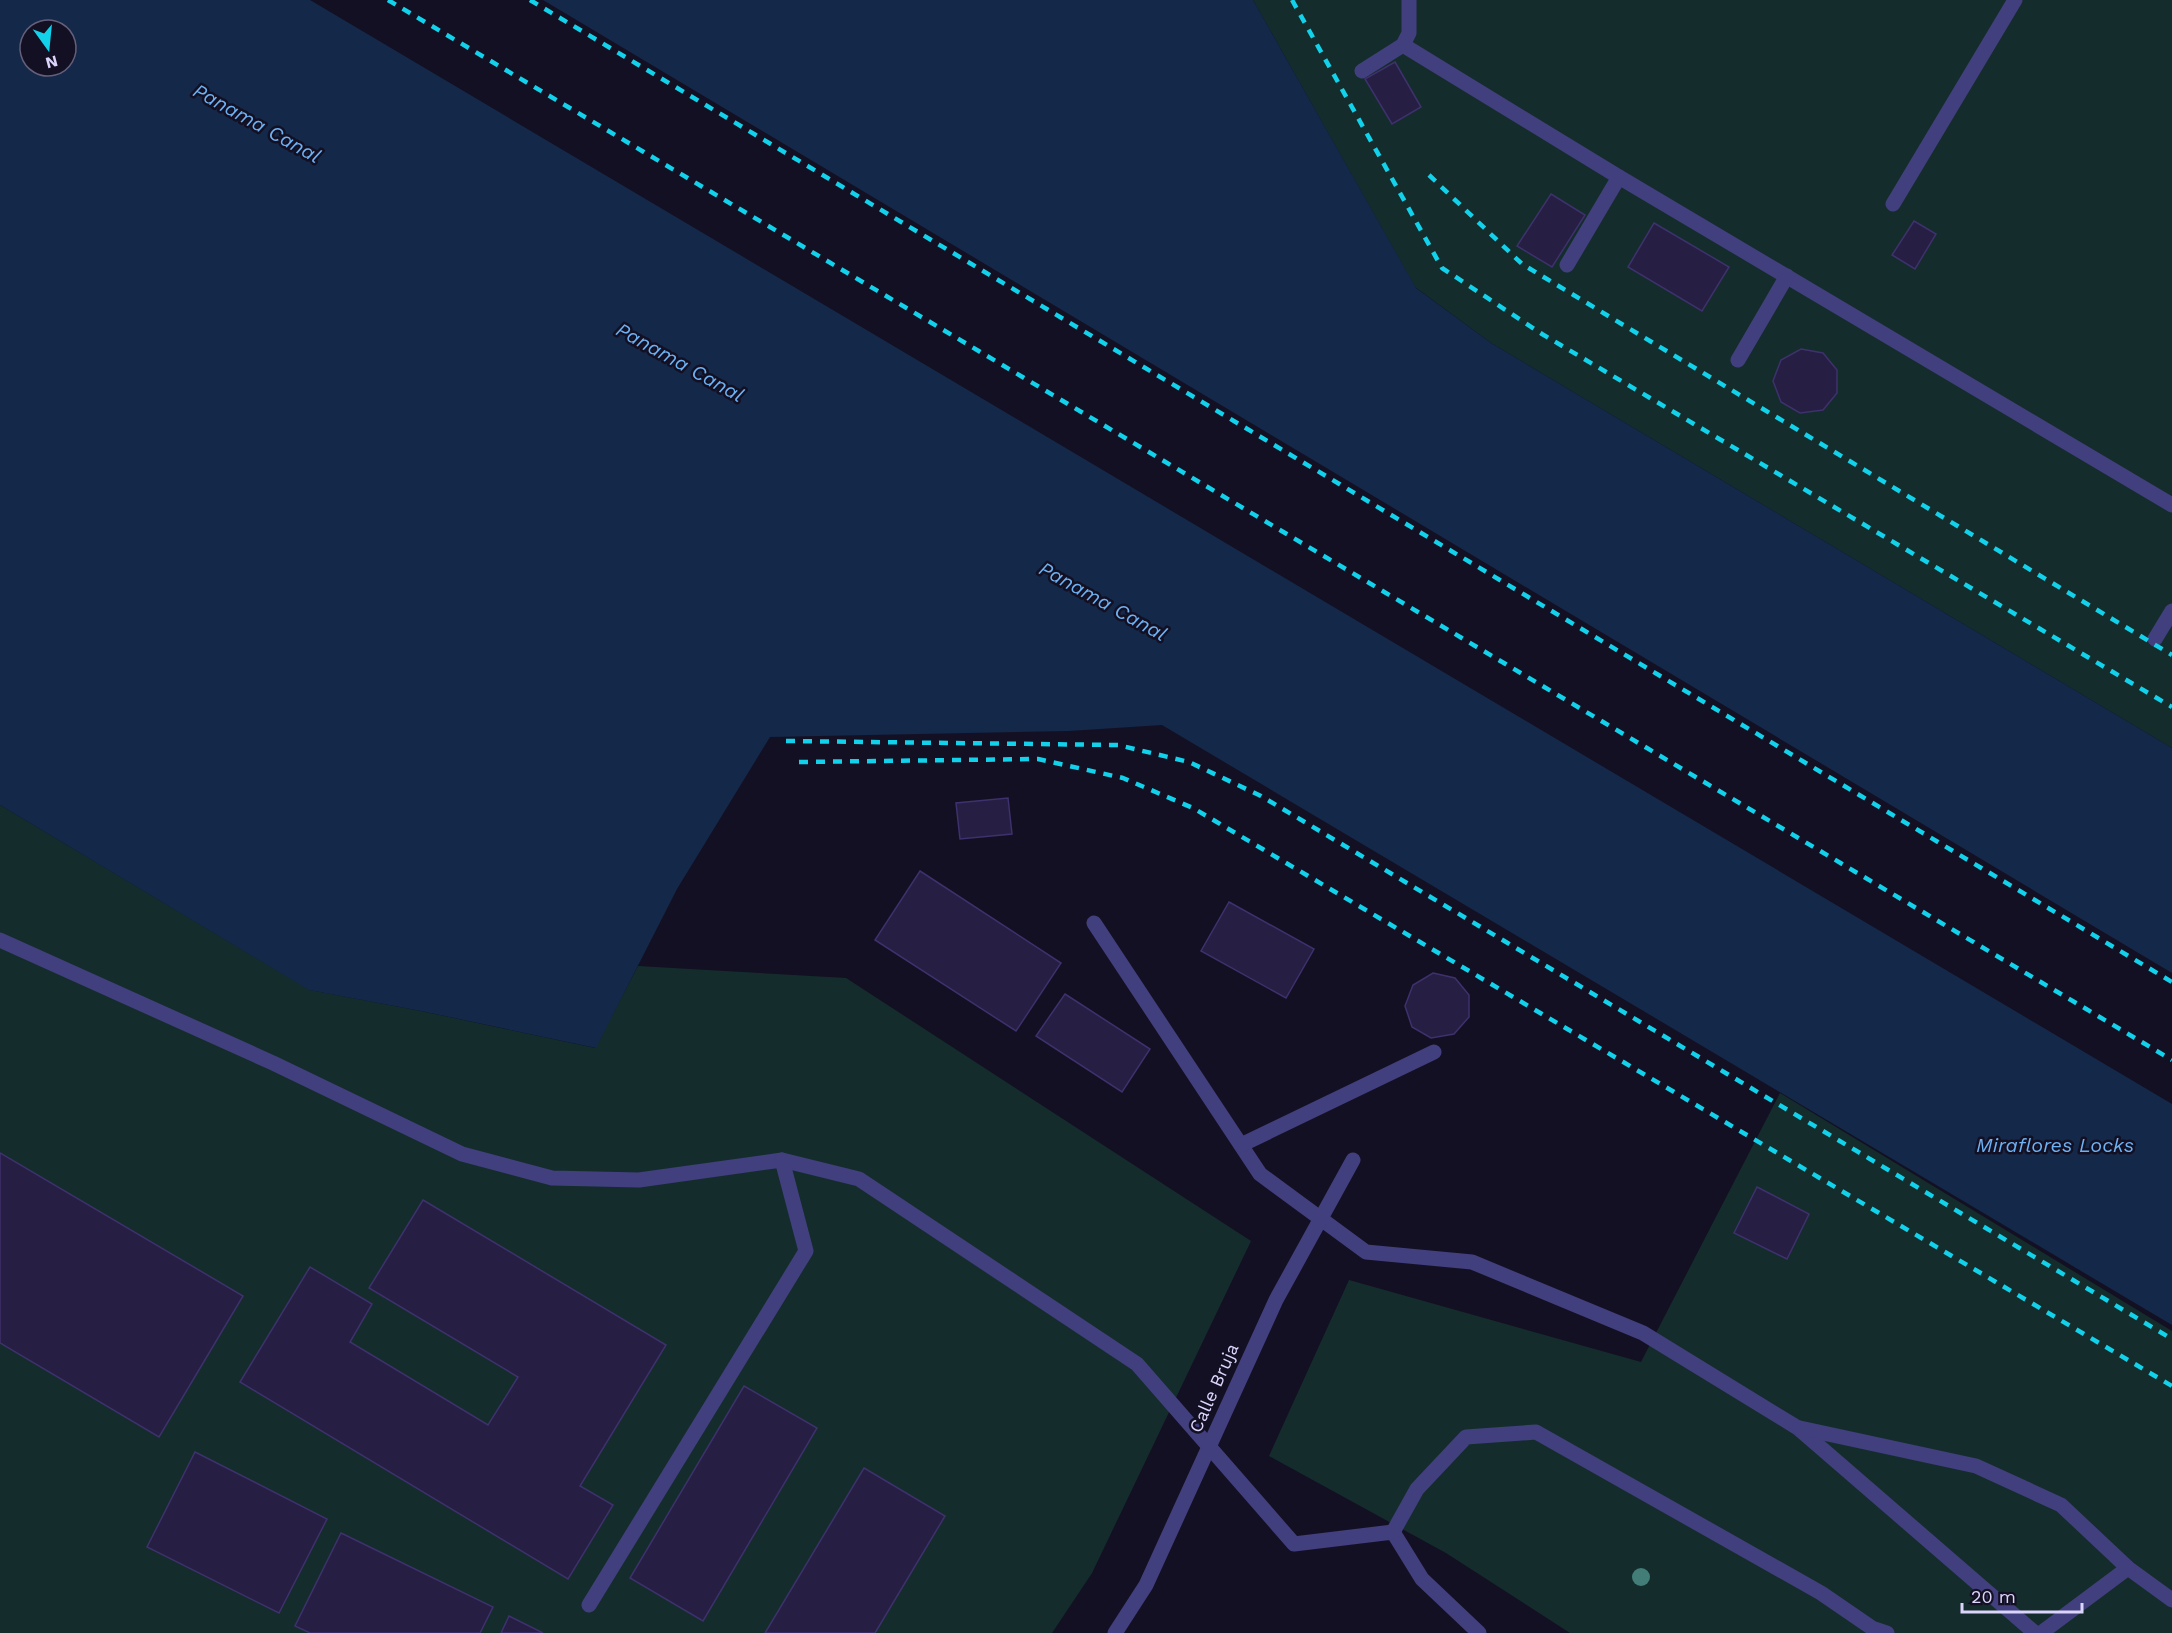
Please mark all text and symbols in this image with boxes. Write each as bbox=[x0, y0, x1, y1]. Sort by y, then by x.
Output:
north arrow bbox=[18, 18, 78, 78]
text: N bbox=[44, 51, 60, 73]
water label: Panama Canal bbox=[189, 78, 325, 168]
water label: Panama Canal bbox=[612, 317, 748, 407]
water label: Panama Canal bbox=[1035, 556, 1171, 646]
water label: Miraflores Locks bbox=[1976, 1133, 2134, 1157]
street label: Calle Bruja bbox=[1185, 1340, 1243, 1436]
scale bar bbox=[1962, 1576, 2082, 1614]
text: 20 m bbox=[1971, 1586, 2016, 1607]

